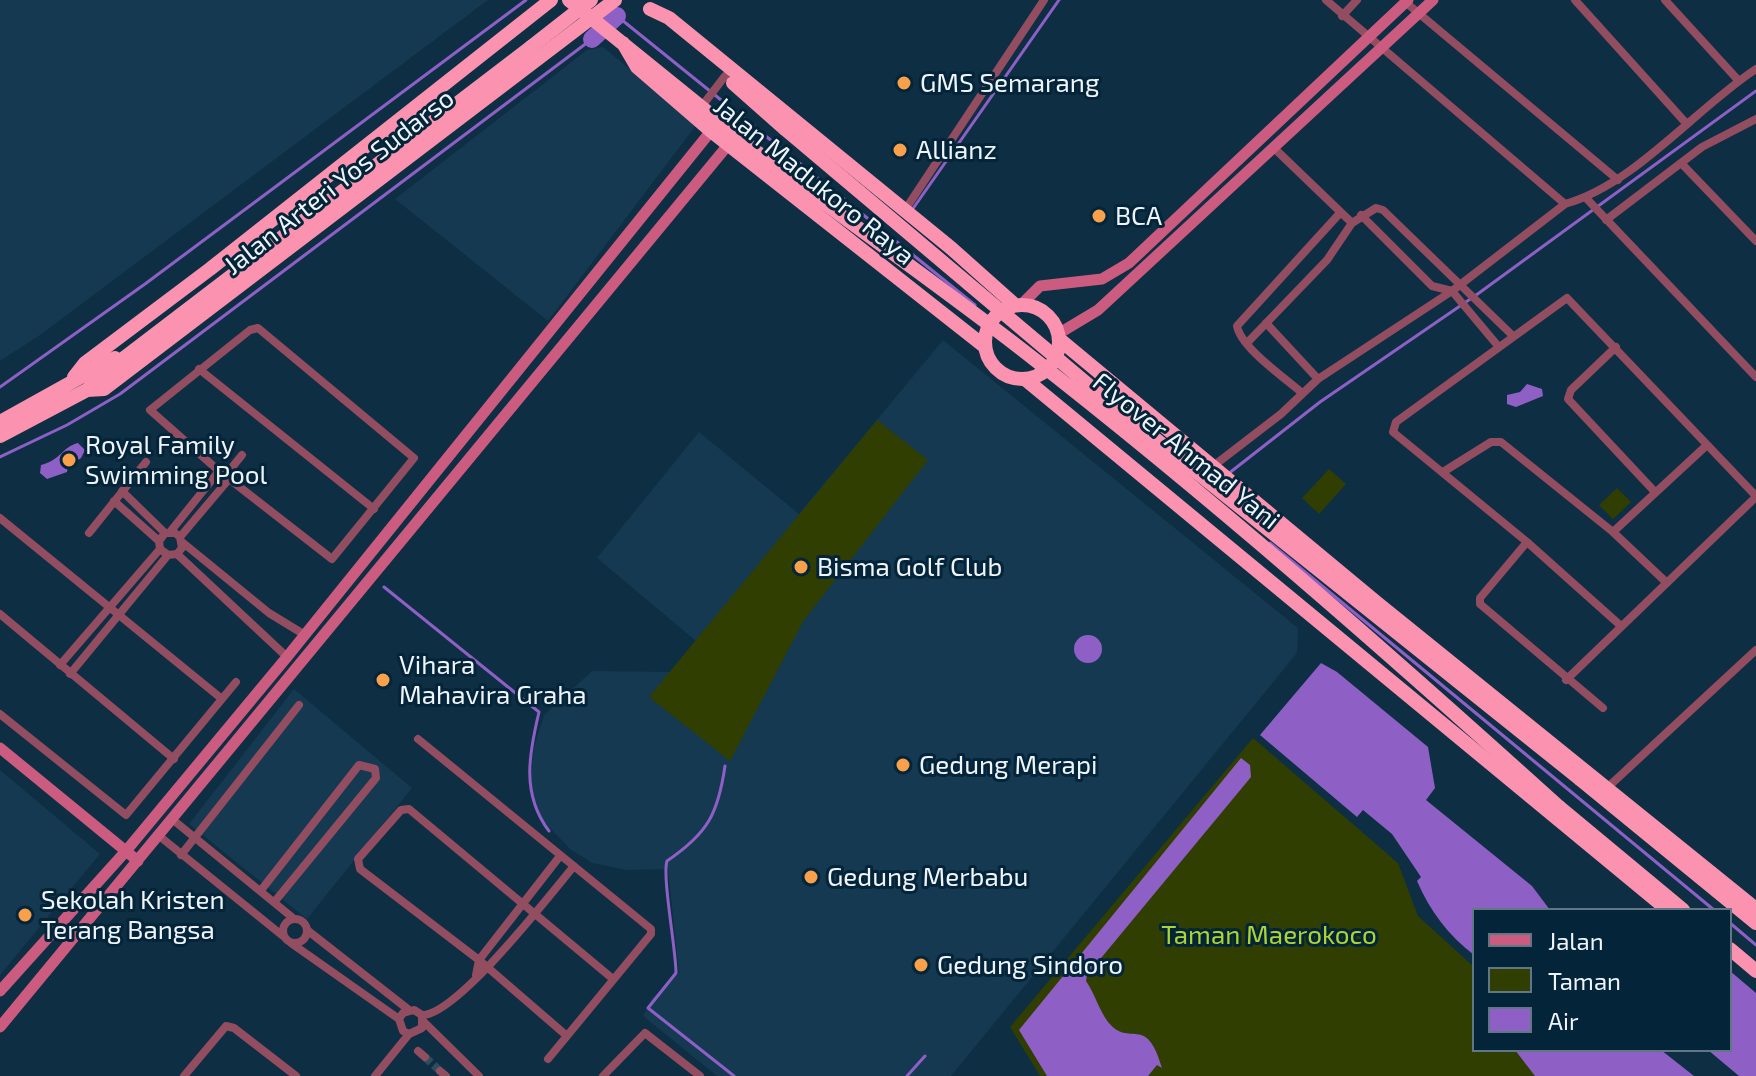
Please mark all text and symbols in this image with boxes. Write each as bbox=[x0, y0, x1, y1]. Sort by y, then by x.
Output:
place label: GMS Semarang bbox=[920, 67, 1099, 99]
marker: GMS Semarang bbox=[895, 74, 913, 92]
street label: Jalan Arteri Yos Sudarso bbox=[218, 83, 460, 281]
street label: Jalan Madukoro Raya bbox=[707, 90, 921, 272]
place label: Allianz bbox=[916, 134, 997, 166]
marker: Allianz bbox=[891, 141, 909, 159]
place label: BCA bbox=[1115, 200, 1162, 232]
marker: BCA bbox=[1090, 207, 1108, 225]
street label: Flyover Ahmad Yani bbox=[1086, 366, 1286, 536]
place label: Royal Family Swimming Pool bbox=[85, 429, 267, 490]
marker: Royal Family Swimming Pool bbox=[60, 451, 78, 469]
place label: Bisma Golf Club bbox=[817, 551, 1002, 583]
marker: Bisma Golf Club bbox=[792, 558, 810, 576]
place label: Vihara Mahavira Graha bbox=[399, 649, 587, 710]
marker: Vihara Mahavira Graha bbox=[374, 671, 392, 689]
place label: Gedung Merapi bbox=[919, 749, 1097, 781]
marker: Gedung Merapi bbox=[894, 756, 912, 774]
place label: Gedung Merbabu bbox=[827, 861, 1028, 893]
marker: Gedung Merbabu bbox=[802, 868, 820, 886]
place label: Sekolah Kristen Terang Bangsa bbox=[41, 884, 224, 946]
marker: Sekolah Kristen Terang Bangsa bbox=[16, 906, 34, 924]
legend bbox=[1472, 908, 1732, 1052]
park label: Taman Maerokoco bbox=[1161, 919, 1377, 951]
text: Jalan bbox=[1548, 926, 1604, 955]
place label: Gedung Sindoro bbox=[937, 949, 1123, 981]
marker: Gedung Sindoro bbox=[912, 956, 930, 974]
text: Taman bbox=[1548, 966, 1621, 995]
text: Air bbox=[1548, 1006, 1579, 1035]

